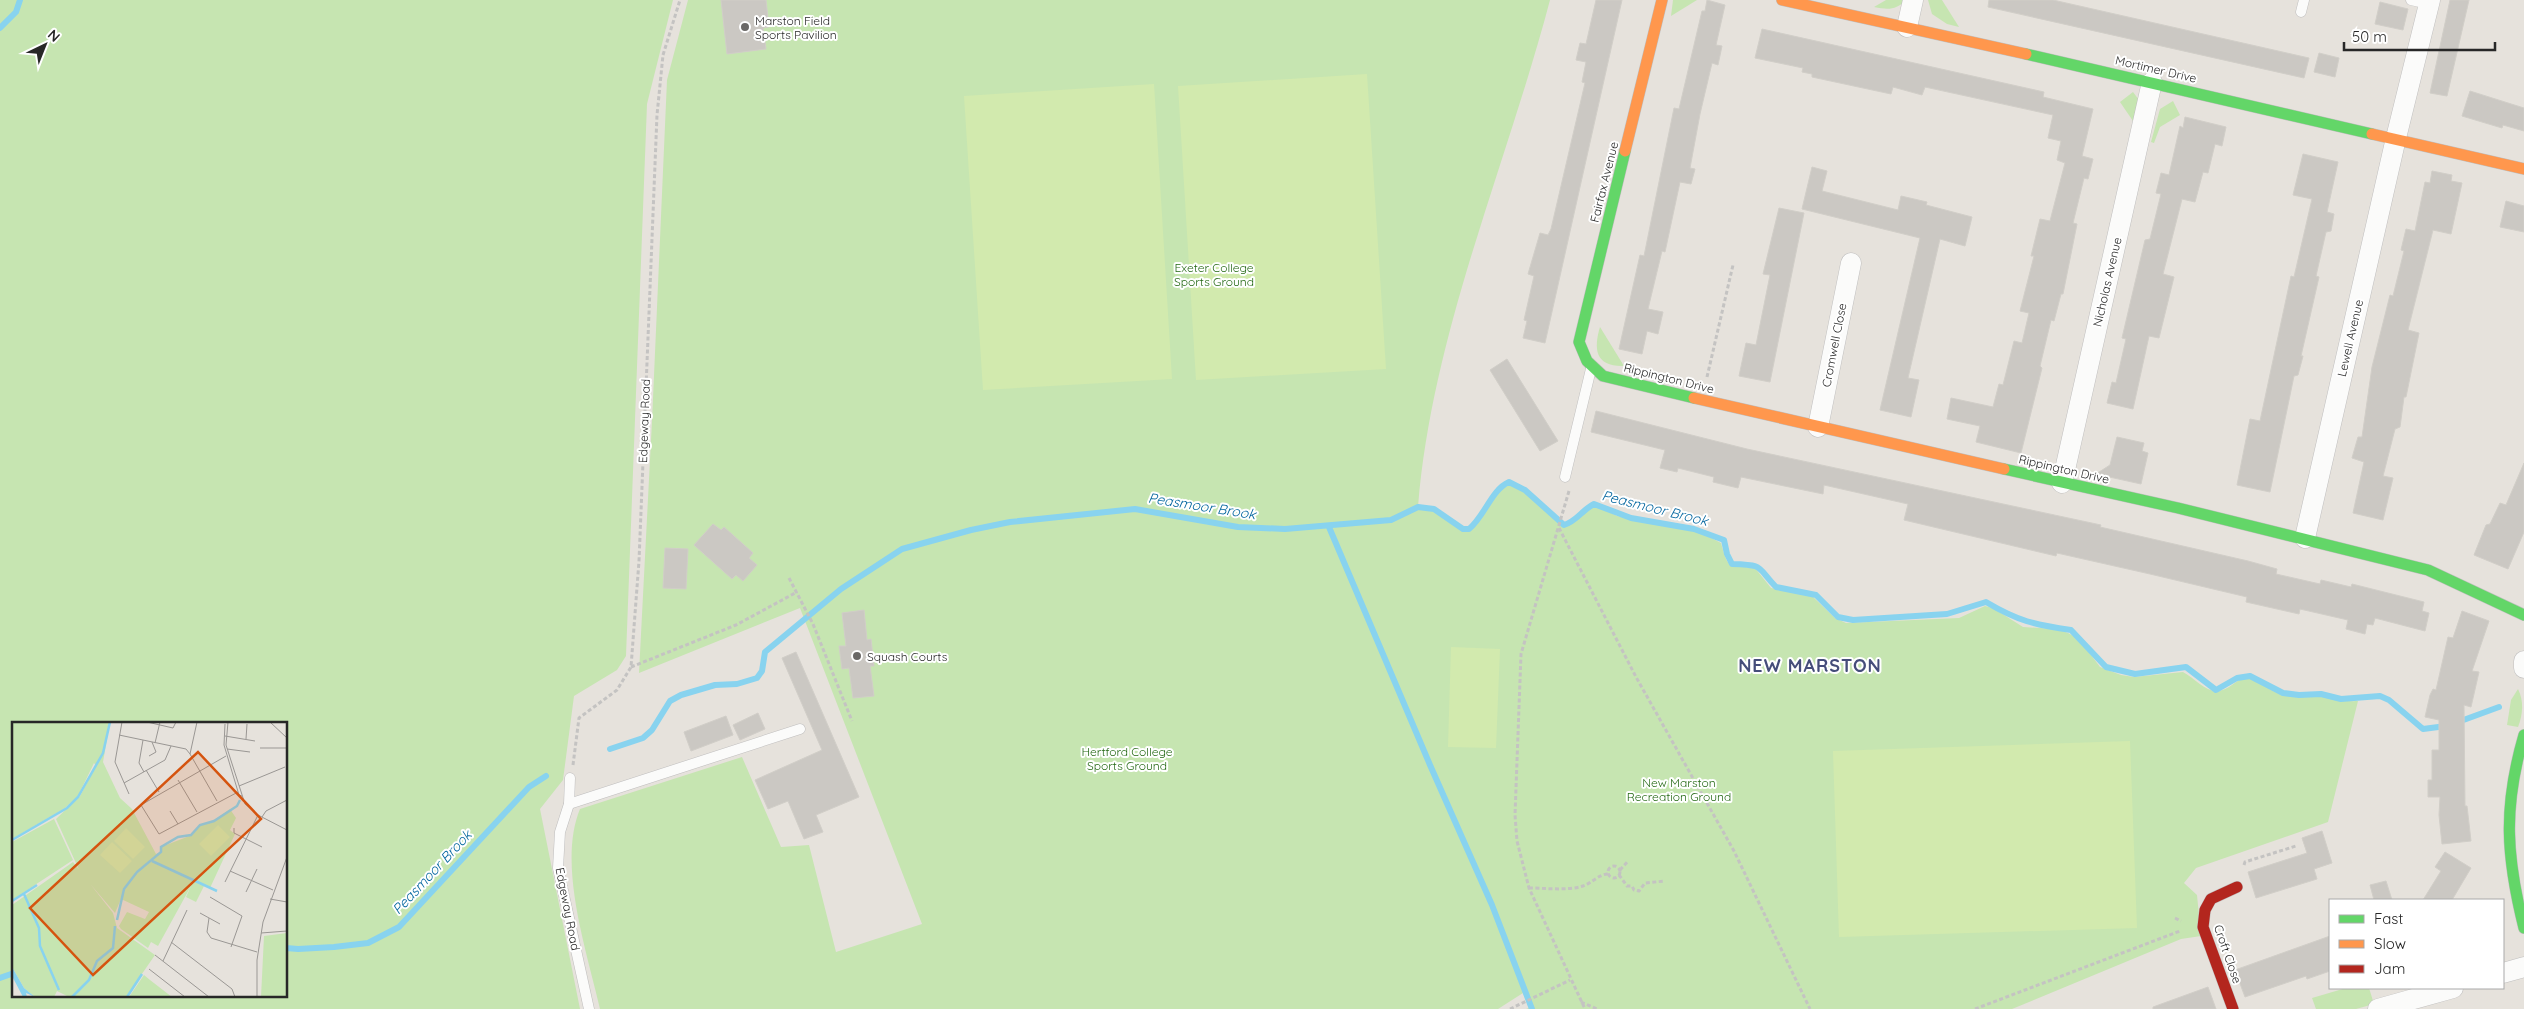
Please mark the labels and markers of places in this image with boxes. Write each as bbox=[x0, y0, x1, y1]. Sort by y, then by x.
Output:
place label: Marston Field Sports Pavilion bbox=[755, 13, 837, 42]
marker: Marston Field Sports Pavilion bbox=[739, 21, 751, 33]
place label: Squash Courts bbox=[867, 649, 948, 664]
marker: Squash Courts bbox=[851, 650, 863, 662]

